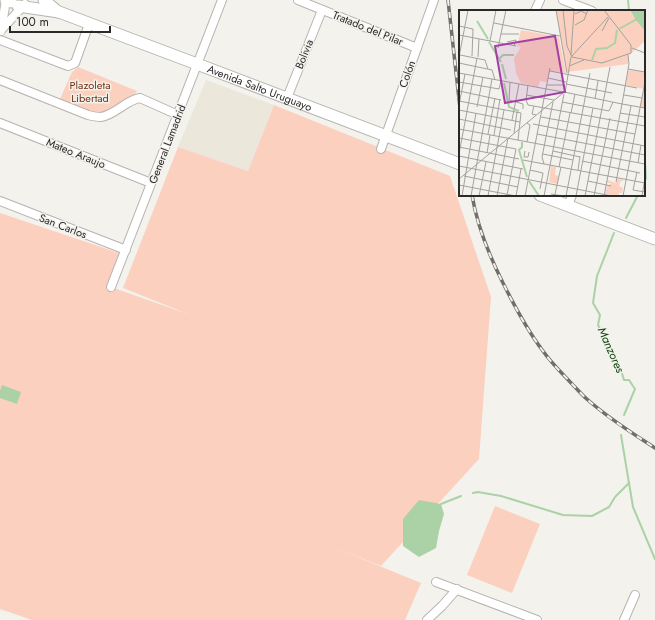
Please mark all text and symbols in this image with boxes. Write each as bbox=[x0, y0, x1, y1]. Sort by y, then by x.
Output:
street label: Tratado del Pilar bbox=[330, 7, 406, 50]
scale bar bbox=[10, 8, 110, 34]
inset map bbox=[459, 10, 645, 196]
text: 100 m bbox=[16, 13, 49, 31]
street label: Bolivia bbox=[291, 37, 317, 71]
street label: Colón bbox=[395, 58, 419, 90]
street label: Avenida Salto Uruguayo bbox=[205, 61, 314, 115]
park label: Plazoleta Libertad bbox=[70, 77, 110, 106]
street label: General Lamadrid bbox=[145, 102, 189, 186]
street label: Mateo Araujo bbox=[44, 134, 108, 172]
street label: San Carlos bbox=[37, 210, 90, 243]
water label: Manzores bbox=[593, 324, 629, 376]

